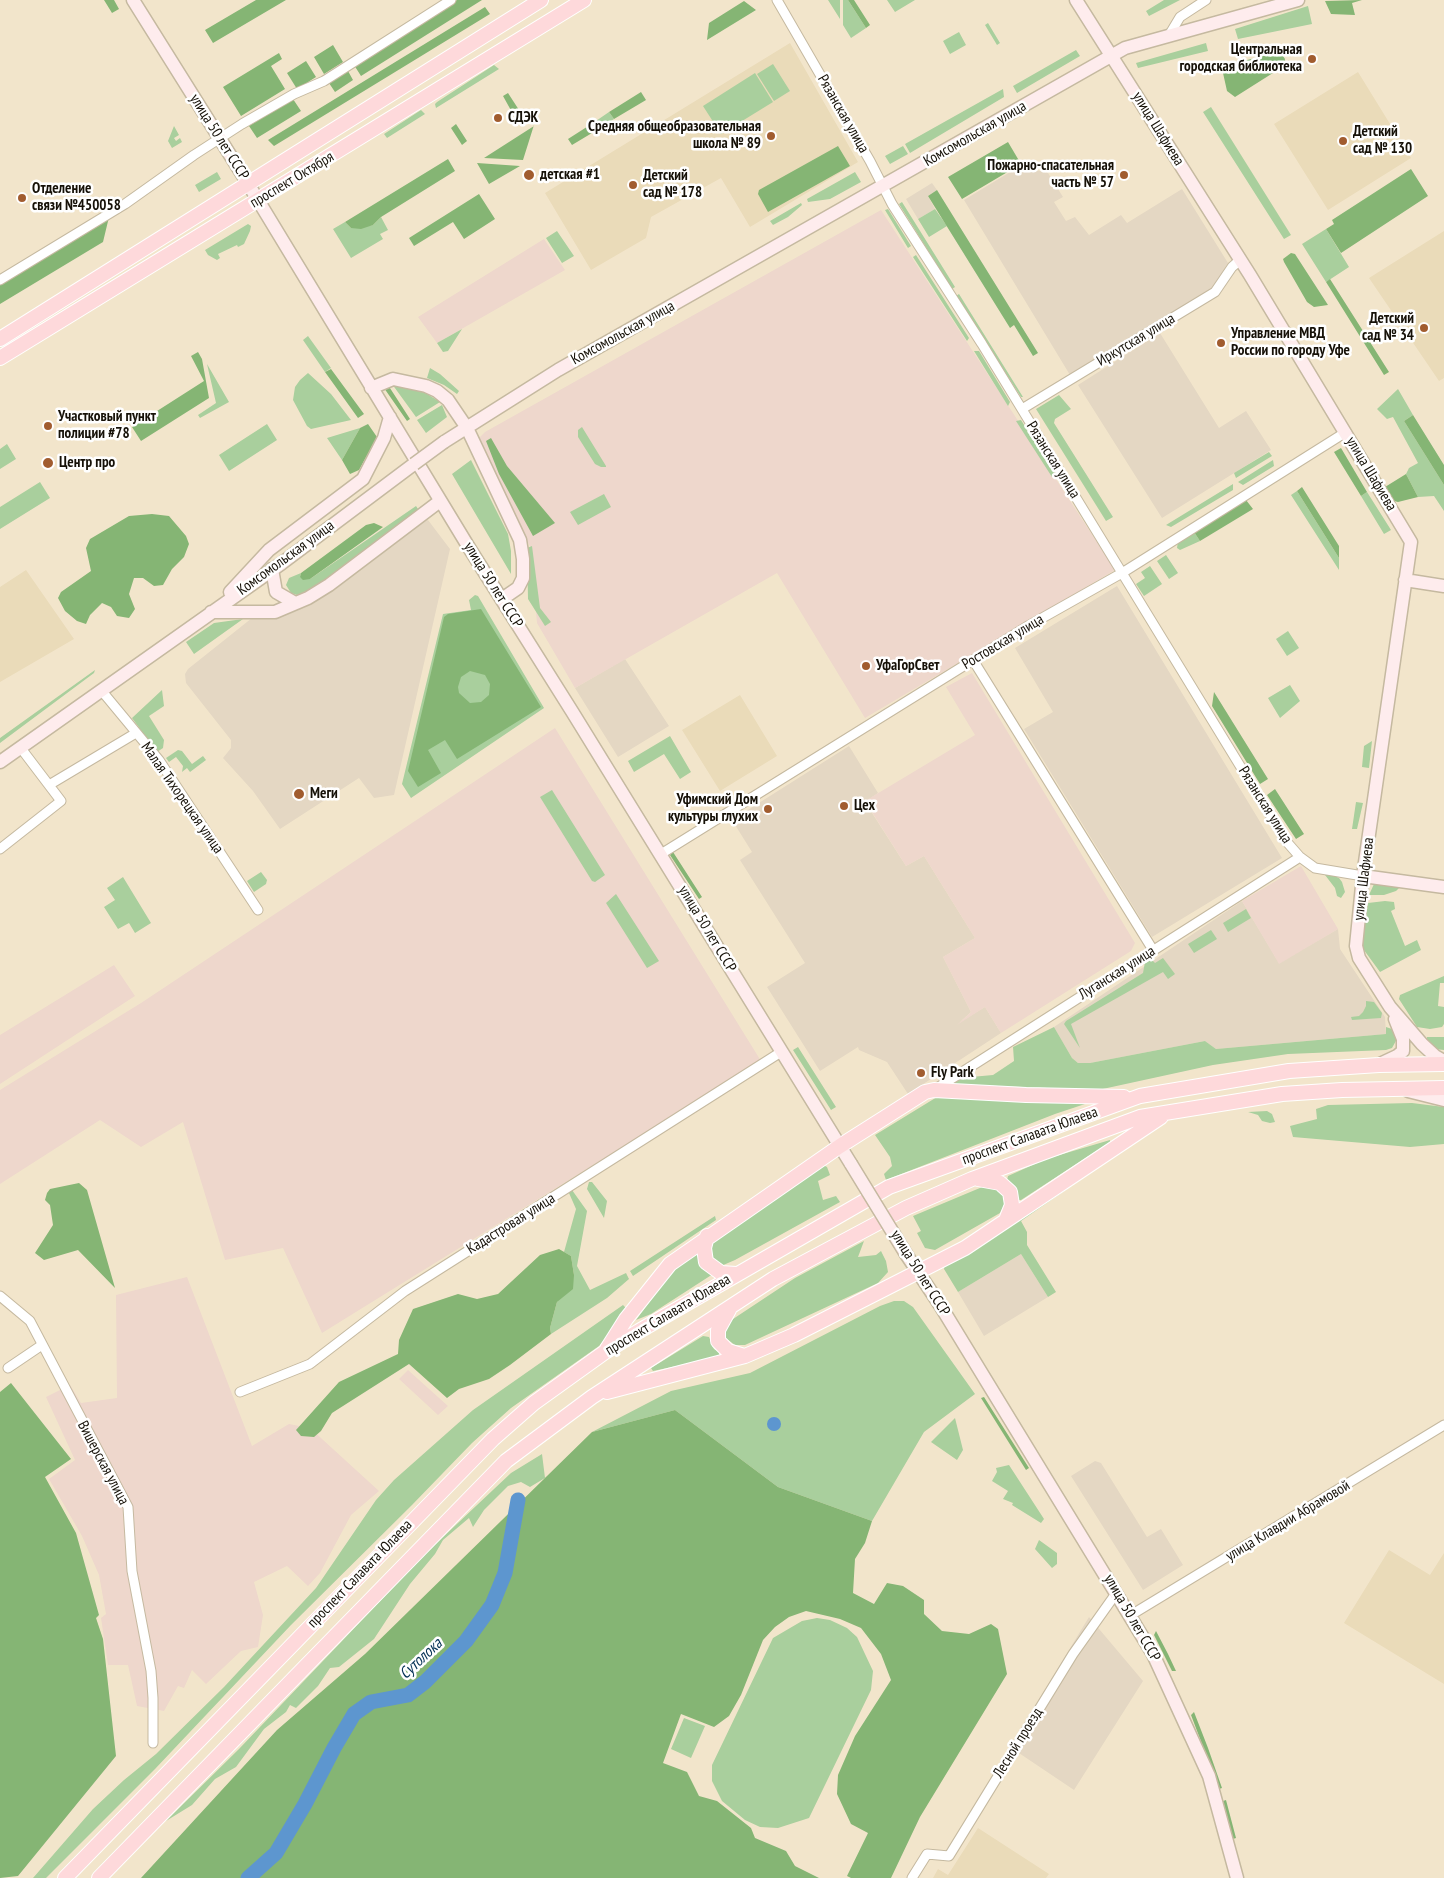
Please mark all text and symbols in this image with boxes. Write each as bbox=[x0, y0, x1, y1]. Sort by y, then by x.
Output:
place label: Центральная городская библиотека bbox=[1179, 41, 1302, 76]
marker: Центральная городская библиотека bbox=[1306, 53, 1318, 65]
street label: Рязанская улица bbox=[813, 72, 873, 156]
street label: улица Шафиева bbox=[1128, 89, 1188, 169]
street label: улица 50 лет СССР bbox=[186, 91, 252, 183]
street label: Комсомольская улица bbox=[921, 97, 1029, 171]
place label: СДЭК bbox=[508, 109, 538, 127]
marker: СДЭК bbox=[492, 112, 504, 124]
place label: Средняя общеобразовательная школа № 89 bbox=[588, 118, 761, 153]
place label: Детский сад № 130 bbox=[1353, 123, 1412, 158]
marker: Средняя общеобразовательная школа № 89 bbox=[765, 130, 777, 142]
marker: Детский сад № 130 bbox=[1337, 135, 1349, 147]
street label: проспект Октября bbox=[247, 148, 337, 212]
place label: Пожарно-спасательная часть № 57 bbox=[987, 157, 1114, 192]
place label: детская #1 bbox=[540, 166, 600, 184]
place label: Детский сад № 178 bbox=[643, 167, 702, 202]
marker: детская #1 bbox=[522, 168, 536, 182]
marker: Пожарно-спасательная часть № 57 bbox=[1118, 169, 1130, 181]
marker: Детский сад № 178 bbox=[627, 179, 639, 191]
place label: Отделение связи №450058 bbox=[32, 180, 121, 215]
marker: Отделение связи №450058 bbox=[16, 192, 28, 204]
street label: Комсомольская улица bbox=[568, 297, 678, 369]
street label: Иркутская улица bbox=[1094, 310, 1178, 370]
place label: Детский сад № 34 bbox=[1362, 310, 1414, 345]
marker: Детский сад № 34 bbox=[1418, 322, 1430, 334]
place label: Управление МВД России по городу Уфе bbox=[1231, 325, 1350, 360]
marker: Управление МВД России по городу Уфе bbox=[1215, 337, 1227, 349]
place label: Участковый пункт полиции #78 bbox=[58, 408, 156, 443]
street label: Рязанская улица bbox=[1022, 418, 1084, 502]
marker: Участковый пункт полиции #78 bbox=[42, 420, 54, 432]
street label: улица Шафиева bbox=[1342, 434, 1400, 514]
place label: Центр про bbox=[59, 454, 115, 472]
marker: Центр про bbox=[41, 456, 55, 470]
street label: Комсомольская улица bbox=[234, 517, 338, 599]
street label: улица 50 лет СССР bbox=[460, 539, 526, 631]
street label: Ростовская улица bbox=[959, 611, 1047, 673]
place label: УфаГорСвет bbox=[876, 657, 940, 675]
marker: УфаГорСвет bbox=[860, 660, 872, 672]
street label: Малая Тихорецкая улица bbox=[137, 739, 227, 857]
street label: Рязанская улица bbox=[1234, 763, 1296, 847]
place label: Меги bbox=[310, 785, 338, 803]
marker: Меги bbox=[292, 787, 306, 801]
place label: Уфимский Дом культуры глухих bbox=[668, 791, 758, 826]
place label: Цех bbox=[854, 797, 875, 815]
marker: Цех bbox=[838, 800, 850, 812]
marker: Уфимский Дом культуры глухих bbox=[762, 803, 774, 815]
street label: улица Шафиева bbox=[1350, 836, 1378, 922]
street label: улица 50 лет СССР bbox=[674, 883, 740, 975]
street label: Луганская улица bbox=[1075, 942, 1159, 1004]
place label: Fly Park bbox=[931, 1064, 974, 1082]
marker: Fly Park bbox=[915, 1067, 927, 1079]
street label: проспект Салавата Юлаева bbox=[960, 1103, 1100, 1169]
street label: Кадастровая улица bbox=[464, 1190, 558, 1258]
street label: улица 50 лет СССР bbox=[887, 1227, 953, 1319]
street label: проспект Салавата Юлаева bbox=[602, 1270, 734, 1360]
street label: Вишерская улица bbox=[73, 1418, 133, 1508]
street label: улица Клавдии Абрамовой bbox=[1223, 1477, 1353, 1565]
street label: проспект Салавата Юлаева bbox=[304, 1516, 416, 1632]
street label: улица 50 лет СССР bbox=[1100, 1571, 1164, 1665]
water label: Сутолока bbox=[396, 1635, 446, 1683]
street label: Лесной проезд bbox=[989, 1705, 1047, 1781]

